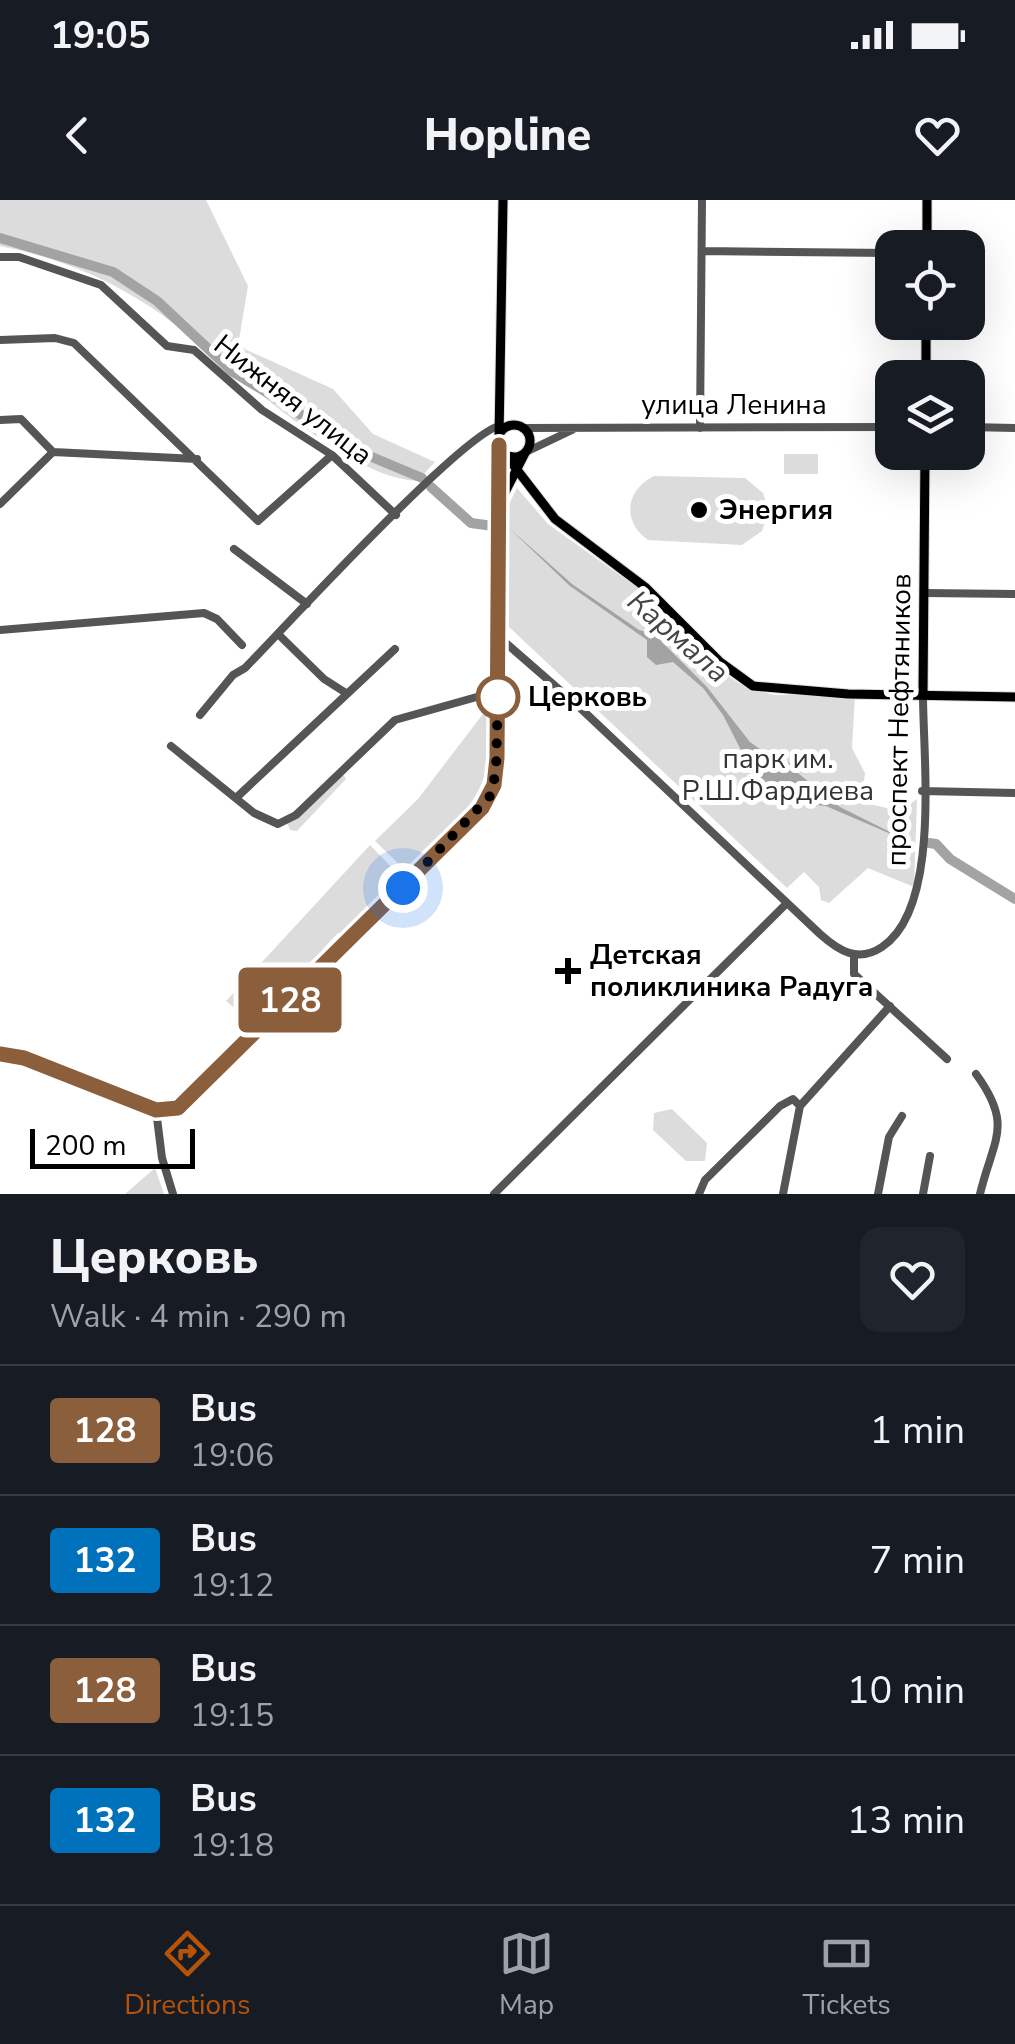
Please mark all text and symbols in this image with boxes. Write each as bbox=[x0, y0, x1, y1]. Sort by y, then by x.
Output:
text: 19:05 bbox=[50, 10, 151, 61]
text: Hopline bbox=[424, 105, 591, 166]
icon: back bbox=[50, 108, 105, 163]
icon: heart bbox=[910, 108, 965, 163]
map controls bbox=[875, 230, 985, 470]
button: locate bbox=[875, 230, 985, 340]
street label: Нижняя улица bbox=[206, 326, 380, 474]
button: layers bbox=[875, 360, 985, 470]
street label: улица Ленина bbox=[641, 386, 827, 424]
place label: Энергия bbox=[719, 491, 833, 529]
marker: Энергия bbox=[688, 499, 710, 521]
street label: проспект Нефтяников bbox=[877, 573, 921, 867]
water label: Кармала bbox=[618, 581, 738, 693]
marker: Церковь bbox=[477, 676, 519, 718]
place label: Церковь bbox=[528, 678, 647, 716]
park label: парк им. Р.Ш.Фардиева bbox=[682, 740, 874, 810]
your location bbox=[378, 863, 428, 913]
place label: Детская поликлиника Радуга bbox=[590, 936, 873, 1006]
marker: Детская поликлиника Радуга bbox=[555, 958, 581, 984]
line badge: 128 bbox=[232, 968, 348, 1032]
text: 128 bbox=[258, 977, 322, 1024]
scale bar bbox=[30, 1124, 195, 1168]
text: 200 m bbox=[45, 1127, 127, 1165]
text: Церковь bbox=[50, 1224, 258, 1290]
button: heart bbox=[860, 1227, 965, 1332]
text: Walk · 4 min · 290 m bbox=[50, 1295, 347, 1338]
text: Bus bbox=[190, 1383, 257, 1434]
text: 1 min bbox=[870, 1405, 965, 1456]
text: 128 bbox=[73, 1407, 137, 1454]
text: 19:06 bbox=[190, 1434, 274, 1477]
text: Bus bbox=[190, 1513, 257, 1564]
text: 7 min bbox=[870, 1535, 965, 1586]
text: 132 bbox=[73, 1537, 137, 1584]
text: 19:12 bbox=[190, 1564, 274, 1607]
text: Bus bbox=[190, 1643, 257, 1694]
text: 10 min bbox=[847, 1665, 965, 1716]
text: 128 bbox=[73, 1667, 137, 1714]
text: 19:15 bbox=[190, 1694, 274, 1737]
text: Bus bbox=[190, 1773, 257, 1824]
text: 13 min bbox=[847, 1795, 965, 1846]
text: 132 bbox=[73, 1797, 137, 1844]
text: 19:18 bbox=[190, 1824, 274, 1867]
tab: Directions bbox=[124, 1926, 250, 2024]
tab: Map bbox=[499, 1926, 554, 2024]
tab: Tickets bbox=[803, 1926, 891, 2024]

